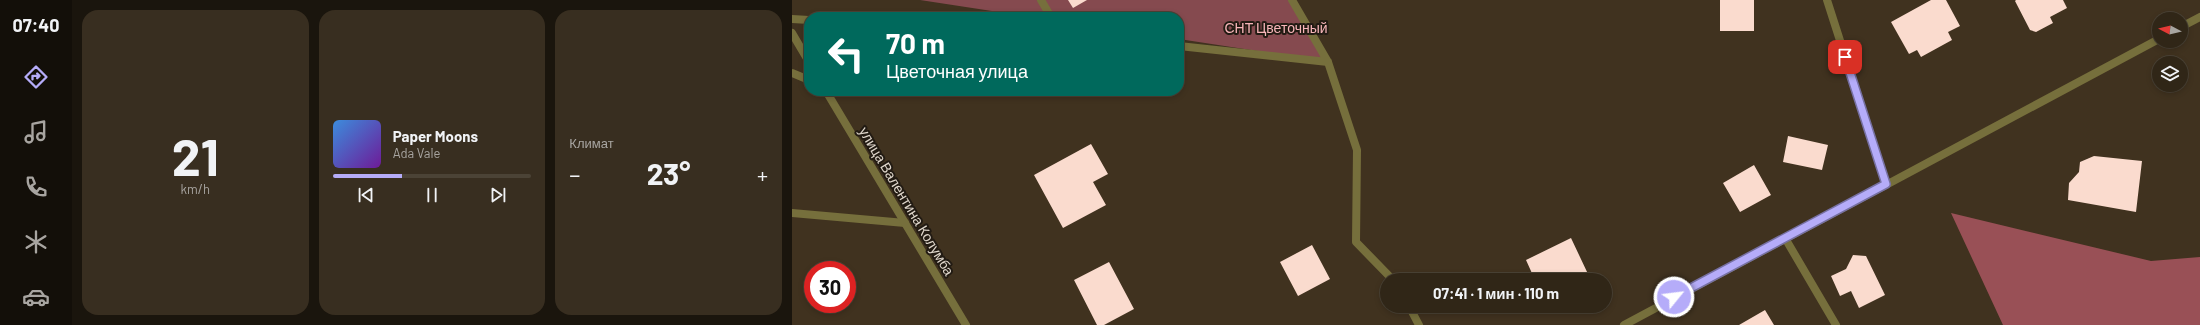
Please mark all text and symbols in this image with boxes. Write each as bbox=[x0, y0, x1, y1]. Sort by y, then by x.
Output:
north arrow bbox=[2152, 12, 2188, 48]
map controls bbox=[2152, 12, 2188, 92]
text: 07:40 bbox=[13, 14, 59, 36]
park label: СНТ Цветочный bbox=[1224, 19, 1328, 36]
text: 70 m bbox=[886, 26, 945, 60]
icon: left bbox=[820, 28, 872, 80]
pin bbox=[1828, 40, 1862, 74]
icon: arrive bbox=[1834, 46, 1856, 68]
button: layers bbox=[2152, 56, 2188, 92]
text: Цветочная улица bbox=[886, 60, 1028, 82]
icon: directions bbox=[22, 63, 50, 91]
icon: music bbox=[22, 118, 50, 146]
text: 21 bbox=[172, 124, 219, 186]
street label: улица Валентина Колумба bbox=[856, 124, 958, 279]
text: Paper Moons bbox=[393, 127, 478, 145]
text: Климат bbox=[569, 135, 614, 151]
text: Ada Vale bbox=[393, 145, 440, 161]
text: 23° bbox=[647, 155, 691, 191]
text: − bbox=[569, 161, 580, 187]
text: + bbox=[757, 161, 768, 187]
icon: phone bbox=[22, 173, 50, 201]
text: km/h bbox=[181, 181, 210, 197]
icon: previous bbox=[355, 184, 377, 206]
icon: pause bbox=[421, 184, 443, 206]
icon: next bbox=[487, 184, 509, 206]
icon: climate bbox=[22, 228, 50, 256]
speed limit sign: 30 bbox=[804, 261, 856, 313]
position arrow bbox=[1653, 276, 1695, 318]
icon: car bbox=[22, 283, 50, 311]
text: 07:41 · 1 мин · 110 m bbox=[1433, 284, 1559, 302]

